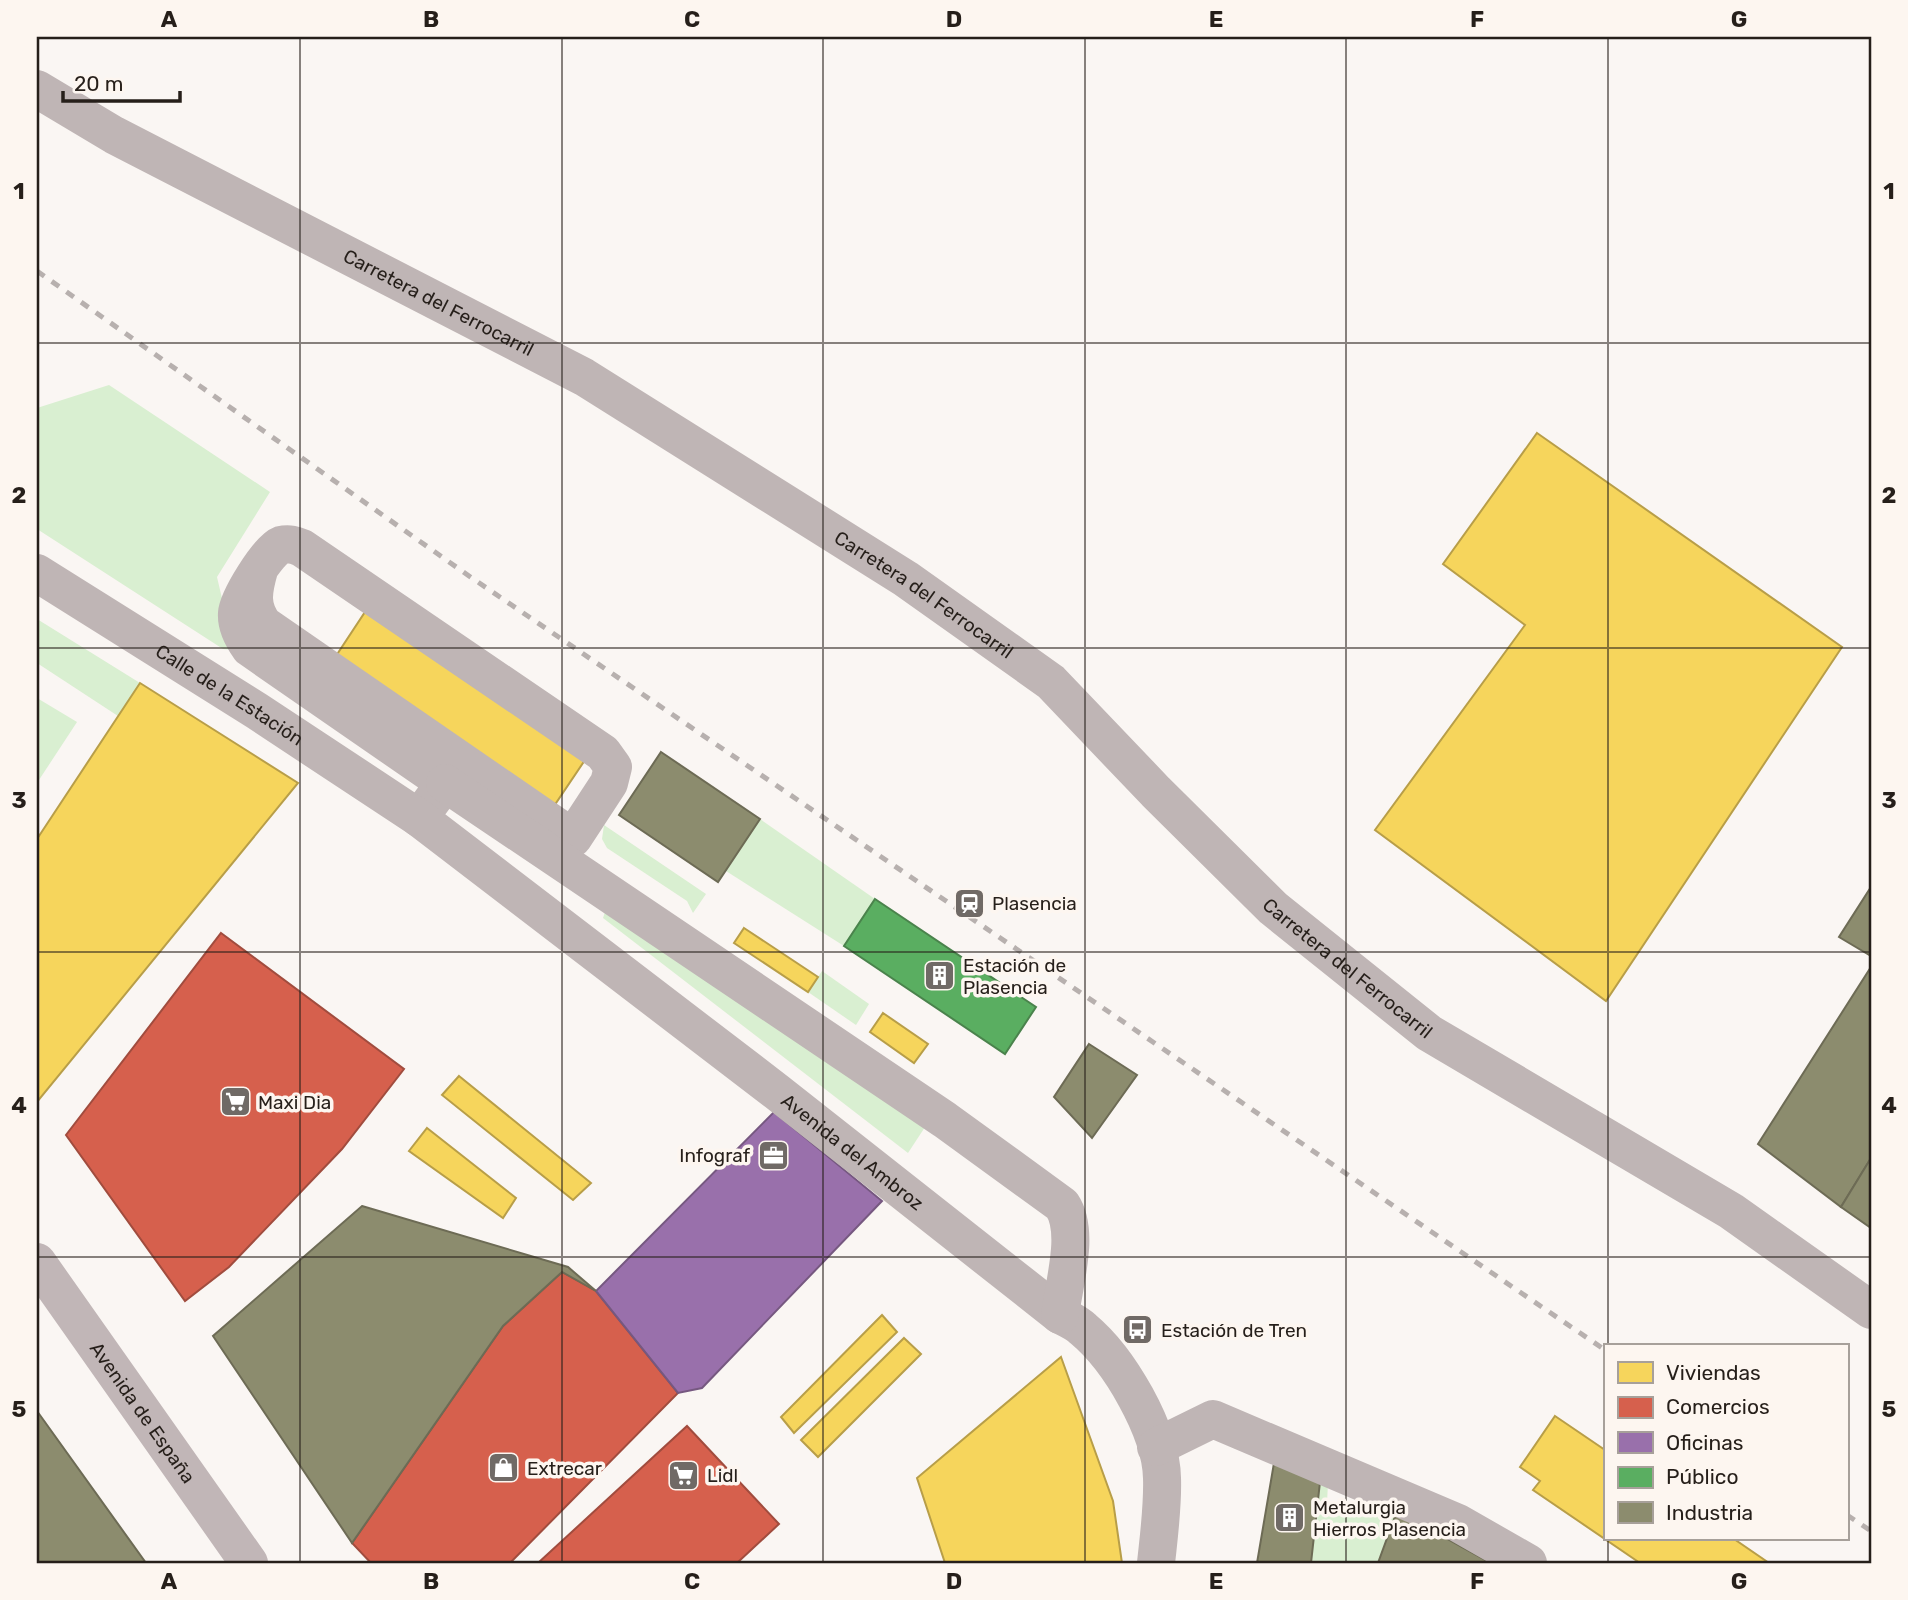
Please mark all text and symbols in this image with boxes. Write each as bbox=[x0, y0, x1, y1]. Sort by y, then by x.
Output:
text: A bbox=[161, 5, 178, 33]
text: B bbox=[423, 5, 439, 33]
text: C bbox=[684, 5, 700, 33]
text: D bbox=[946, 5, 962, 33]
text: E bbox=[1209, 5, 1223, 33]
text: F bbox=[1470, 5, 1484, 33]
text: G bbox=[1731, 5, 1747, 33]
scale bar bbox=[63, 60, 180, 104]
text: 20 m bbox=[74, 71, 123, 96]
text: 1 bbox=[13, 177, 25, 205]
text: 1 bbox=[1883, 177, 1895, 205]
street label: Carretera del Ferrocarril bbox=[340, 244, 538, 361]
text: 2 bbox=[12, 481, 26, 509]
text: 2 bbox=[1882, 481, 1896, 509]
street label: Carretera del Ferrocarril bbox=[830, 526, 1018, 663]
street label: Calle de la Estación bbox=[152, 639, 308, 750]
text: 3 bbox=[11, 786, 27, 814]
text: 3 bbox=[1881, 786, 1897, 814]
station icon: Plasencia bbox=[952, 886, 986, 920]
place label: Plasencia bbox=[992, 892, 1077, 915]
street label: Carretera del Ferrocarril bbox=[1258, 893, 1437, 1043]
place label: Estación de Plasencia bbox=[963, 954, 1066, 999]
building icon: Estación de Plasencia bbox=[923, 959, 957, 993]
supermarket icon: Maxi Dia bbox=[218, 1085, 252, 1119]
street label: Avenida del Ambroz bbox=[777, 1088, 928, 1215]
text: 4 bbox=[11, 1091, 27, 1119]
place label: Maxi Dia bbox=[258, 1091, 331, 1114]
text: 4 bbox=[1881, 1091, 1897, 1119]
office icon: Infograf bbox=[756, 1138, 790, 1172]
place label: Infograf bbox=[679, 1144, 751, 1167]
bus stop icon: Estación de Tren bbox=[1121, 1313, 1155, 1347]
place label: Estación de Tren bbox=[1161, 1319, 1307, 1342]
street label: Avenida de España bbox=[85, 1337, 201, 1487]
legend bbox=[1604, 1344, 1848, 1540]
text: Viviendas bbox=[1666, 1360, 1761, 1385]
text: Comercios bbox=[1666, 1394, 1770, 1419]
text: 5 bbox=[12, 1395, 27, 1423]
text: 5 bbox=[1882, 1395, 1897, 1423]
text: Oficinas bbox=[1666, 1430, 1743, 1455]
shop icon: Extrecar bbox=[487, 1451, 521, 1485]
place label: Extrecar bbox=[527, 1457, 603, 1480]
supermarket icon: Lidl bbox=[667, 1458, 701, 1492]
place label: Lidl bbox=[707, 1464, 738, 1487]
text: Público bbox=[1666, 1464, 1738, 1489]
place label: Metalurgia Hierros Plasencia bbox=[1313, 1496, 1466, 1541]
text: Industria bbox=[1666, 1500, 1753, 1525]
building icon: Metalurgia Hierros Plasencia bbox=[1273, 1501, 1307, 1535]
text: A bbox=[161, 1567, 178, 1595]
text: B bbox=[423, 1567, 439, 1595]
text: C bbox=[684, 1567, 700, 1595]
text: D bbox=[946, 1567, 962, 1595]
text: E bbox=[1209, 1567, 1223, 1595]
text: F bbox=[1470, 1567, 1484, 1595]
text: G bbox=[1731, 1567, 1747, 1595]

